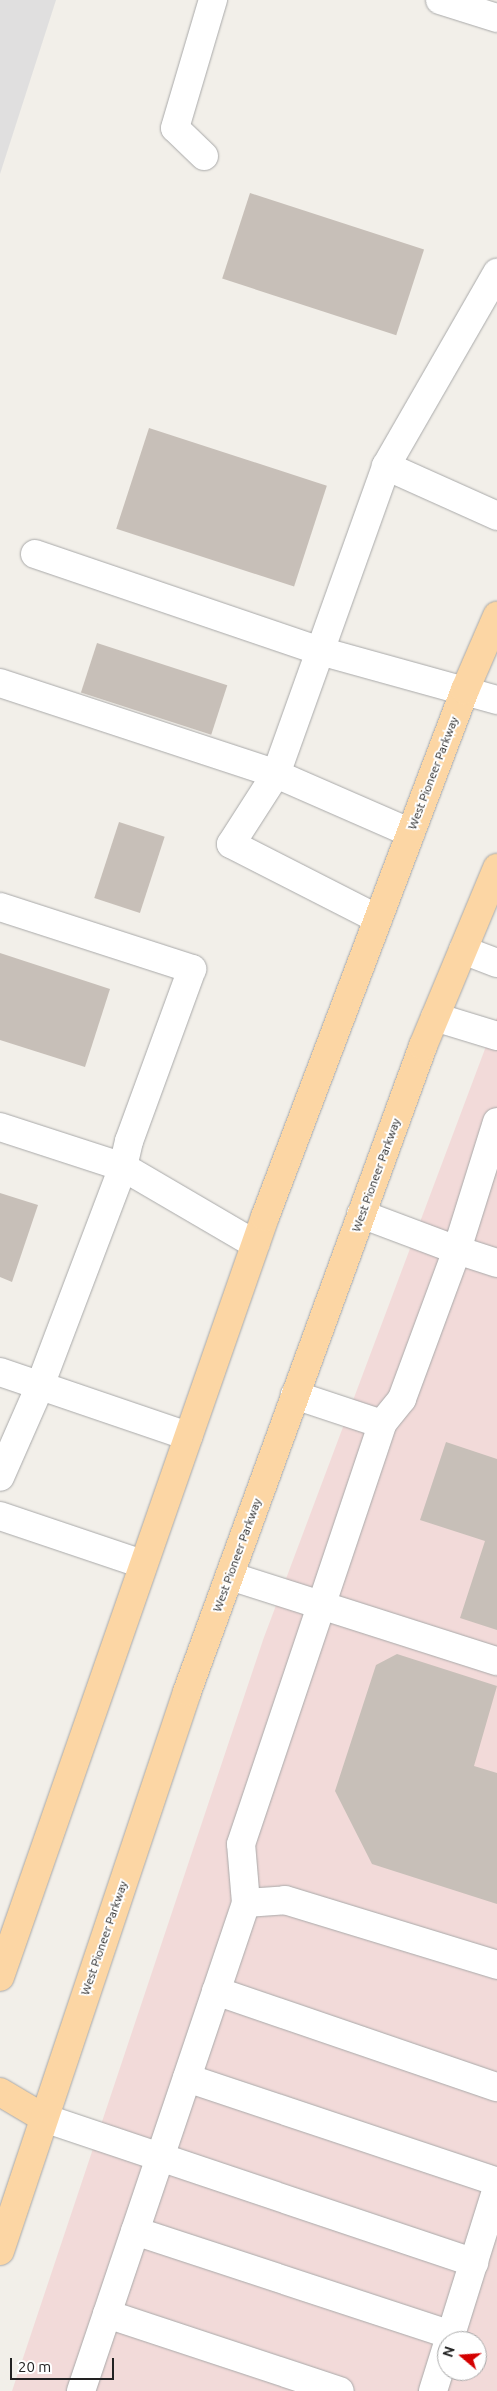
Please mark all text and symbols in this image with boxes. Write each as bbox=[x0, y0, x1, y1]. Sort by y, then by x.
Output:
street label: West Pioneer Parkway bbox=[405, 714, 461, 832]
street label: West Pioneer Parkway bbox=[349, 1116, 403, 1234]
street label: West Pioneer Parkway bbox=[210, 1496, 264, 1614]
street label: West Pioneer Parkway bbox=[78, 1879, 130, 1997]
north arrow bbox=[437, 2331, 487, 2381]
text: N bbox=[439, 2344, 458, 2359]
scale bar bbox=[12, 2348, 116, 2380]
text: 20 m bbox=[18, 2358, 51, 2375]

